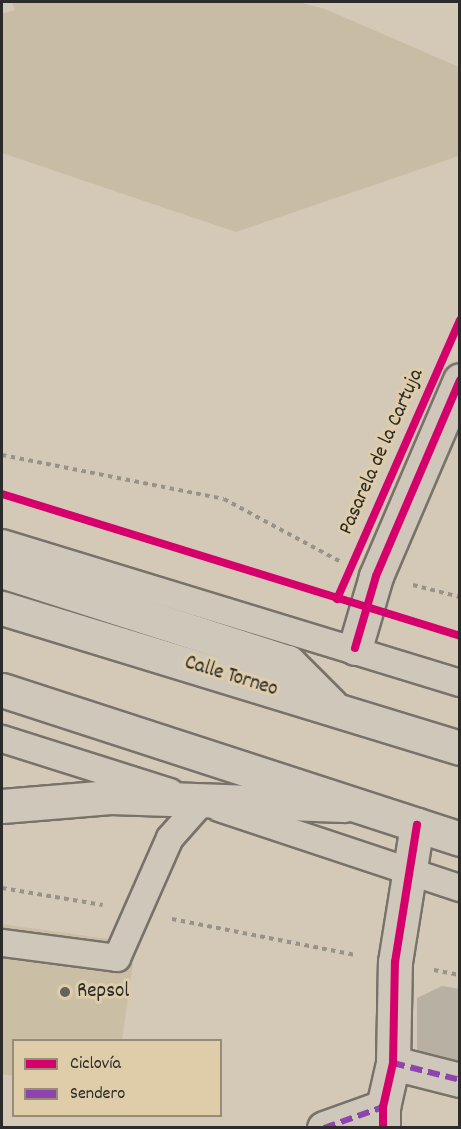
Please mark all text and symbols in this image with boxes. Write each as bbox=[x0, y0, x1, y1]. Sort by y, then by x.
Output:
street label: Pasarela de la Cartuja bbox=[334, 365, 430, 539]
street label: Calle Torneo bbox=[181, 651, 281, 703]
place label: Repsol bbox=[77, 979, 129, 1005]
marker: Repsol bbox=[58, 985, 72, 999]
legend bbox=[12, 1039, 222, 1117]
text: Ciclovía bbox=[70, 1052, 121, 1077]
text: Sendero bbox=[70, 1082, 125, 1107]

